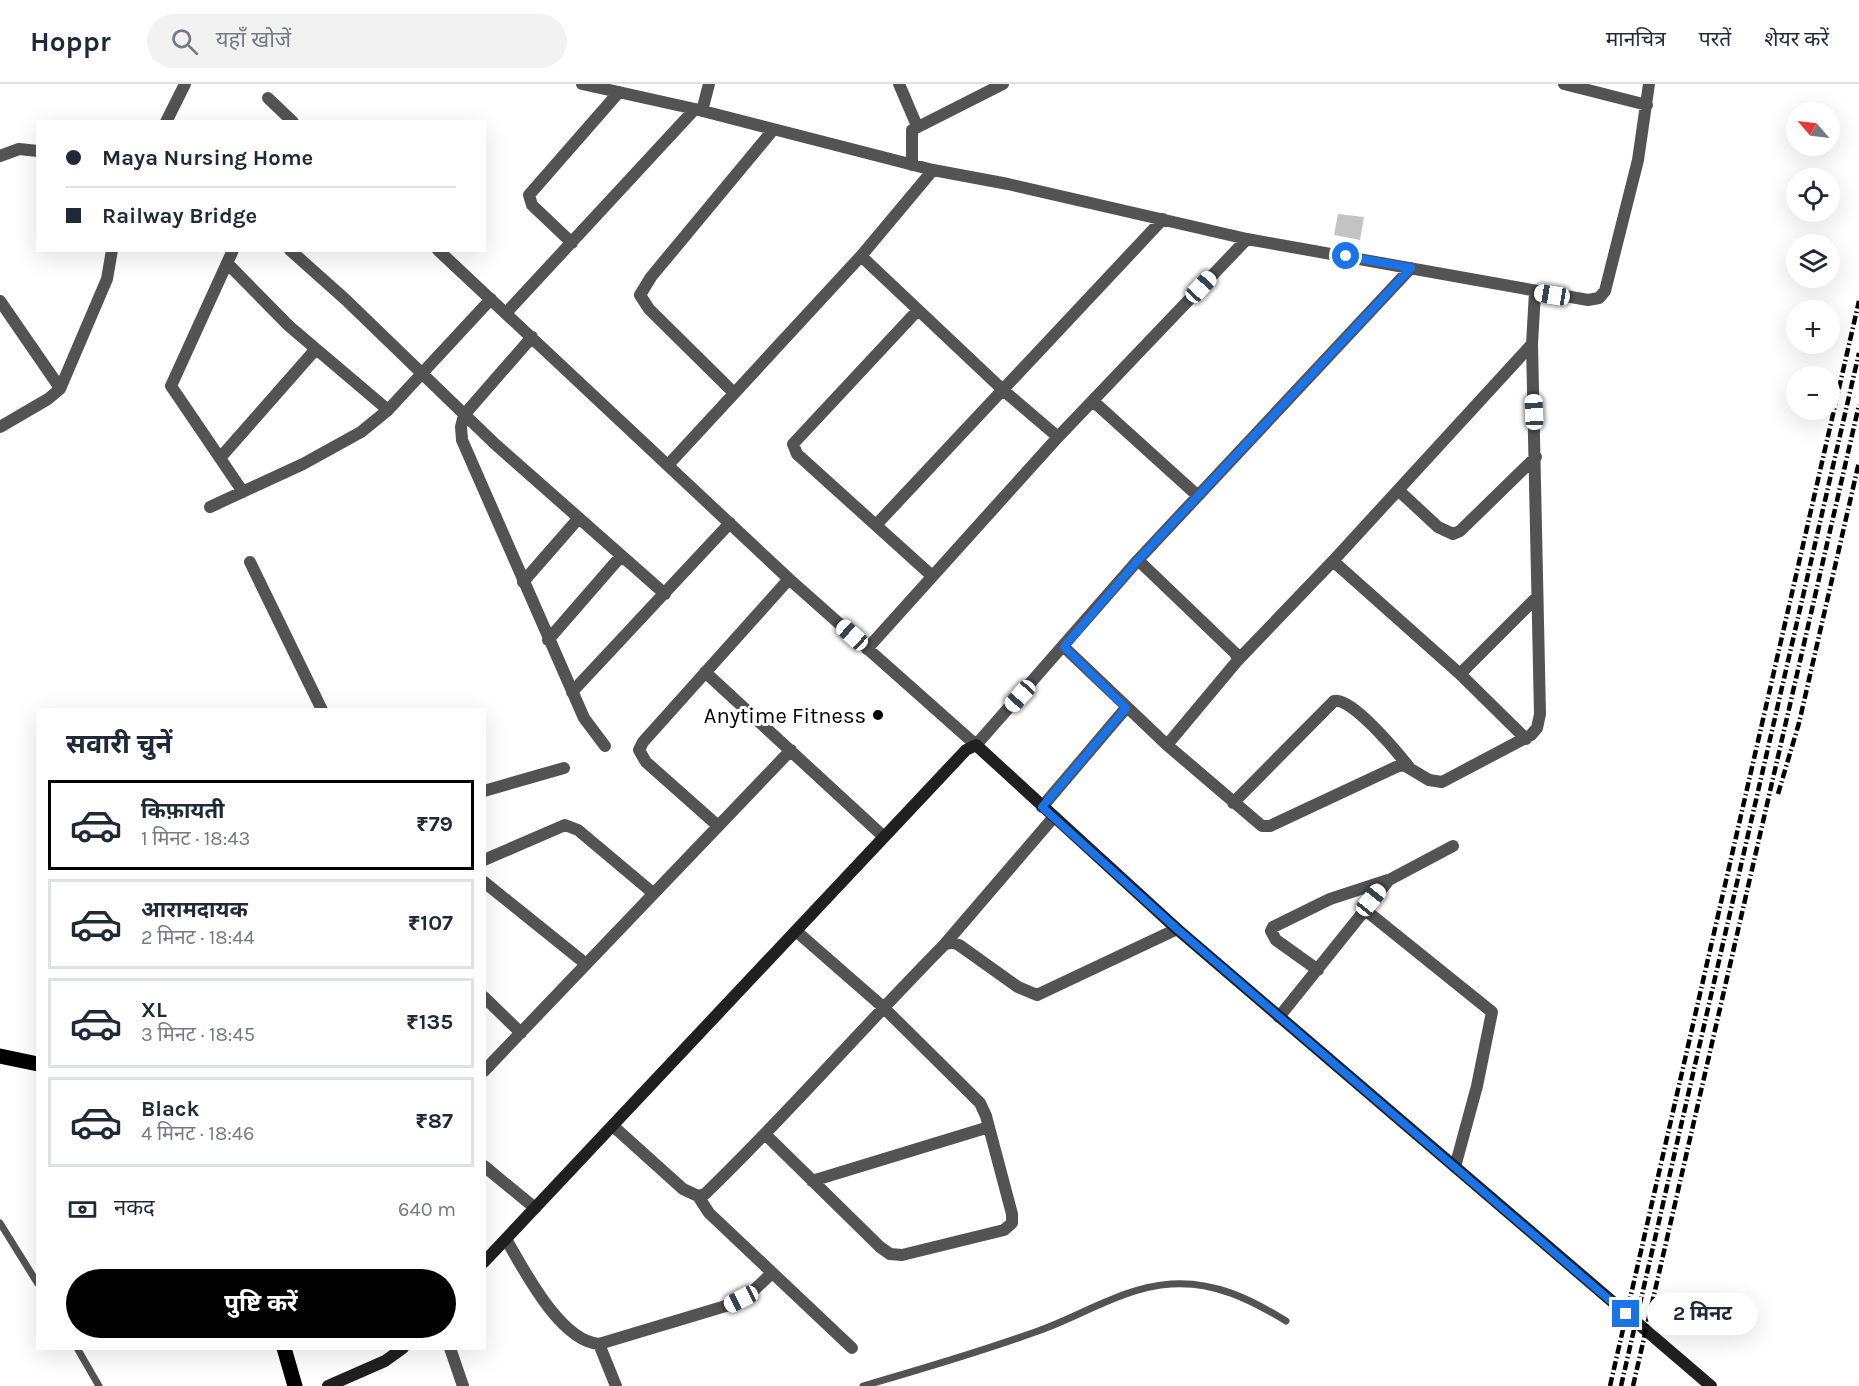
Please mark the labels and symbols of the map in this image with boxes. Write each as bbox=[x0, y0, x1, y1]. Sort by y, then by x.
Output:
north arrow bbox=[1786, 102, 1840, 156]
route start bbox=[1332, 242, 1359, 269]
car bbox=[1182, 268, 1220, 306]
car bbox=[1533, 283, 1571, 307]
car bbox=[1524, 394, 1544, 430]
car bbox=[833, 616, 871, 654]
car bbox=[1001, 677, 1039, 715]
place label: Anytime Fitness bbox=[704, 703, 866, 729]
marker: Anytime Fitness bbox=[871, 708, 885, 722]
car bbox=[1353, 880, 1389, 920]
car bbox=[721, 1283, 761, 1315]
callout: 2 मिनट bbox=[1647, 1293, 1758, 1335]
route end bbox=[1612, 1300, 1639, 1327]

